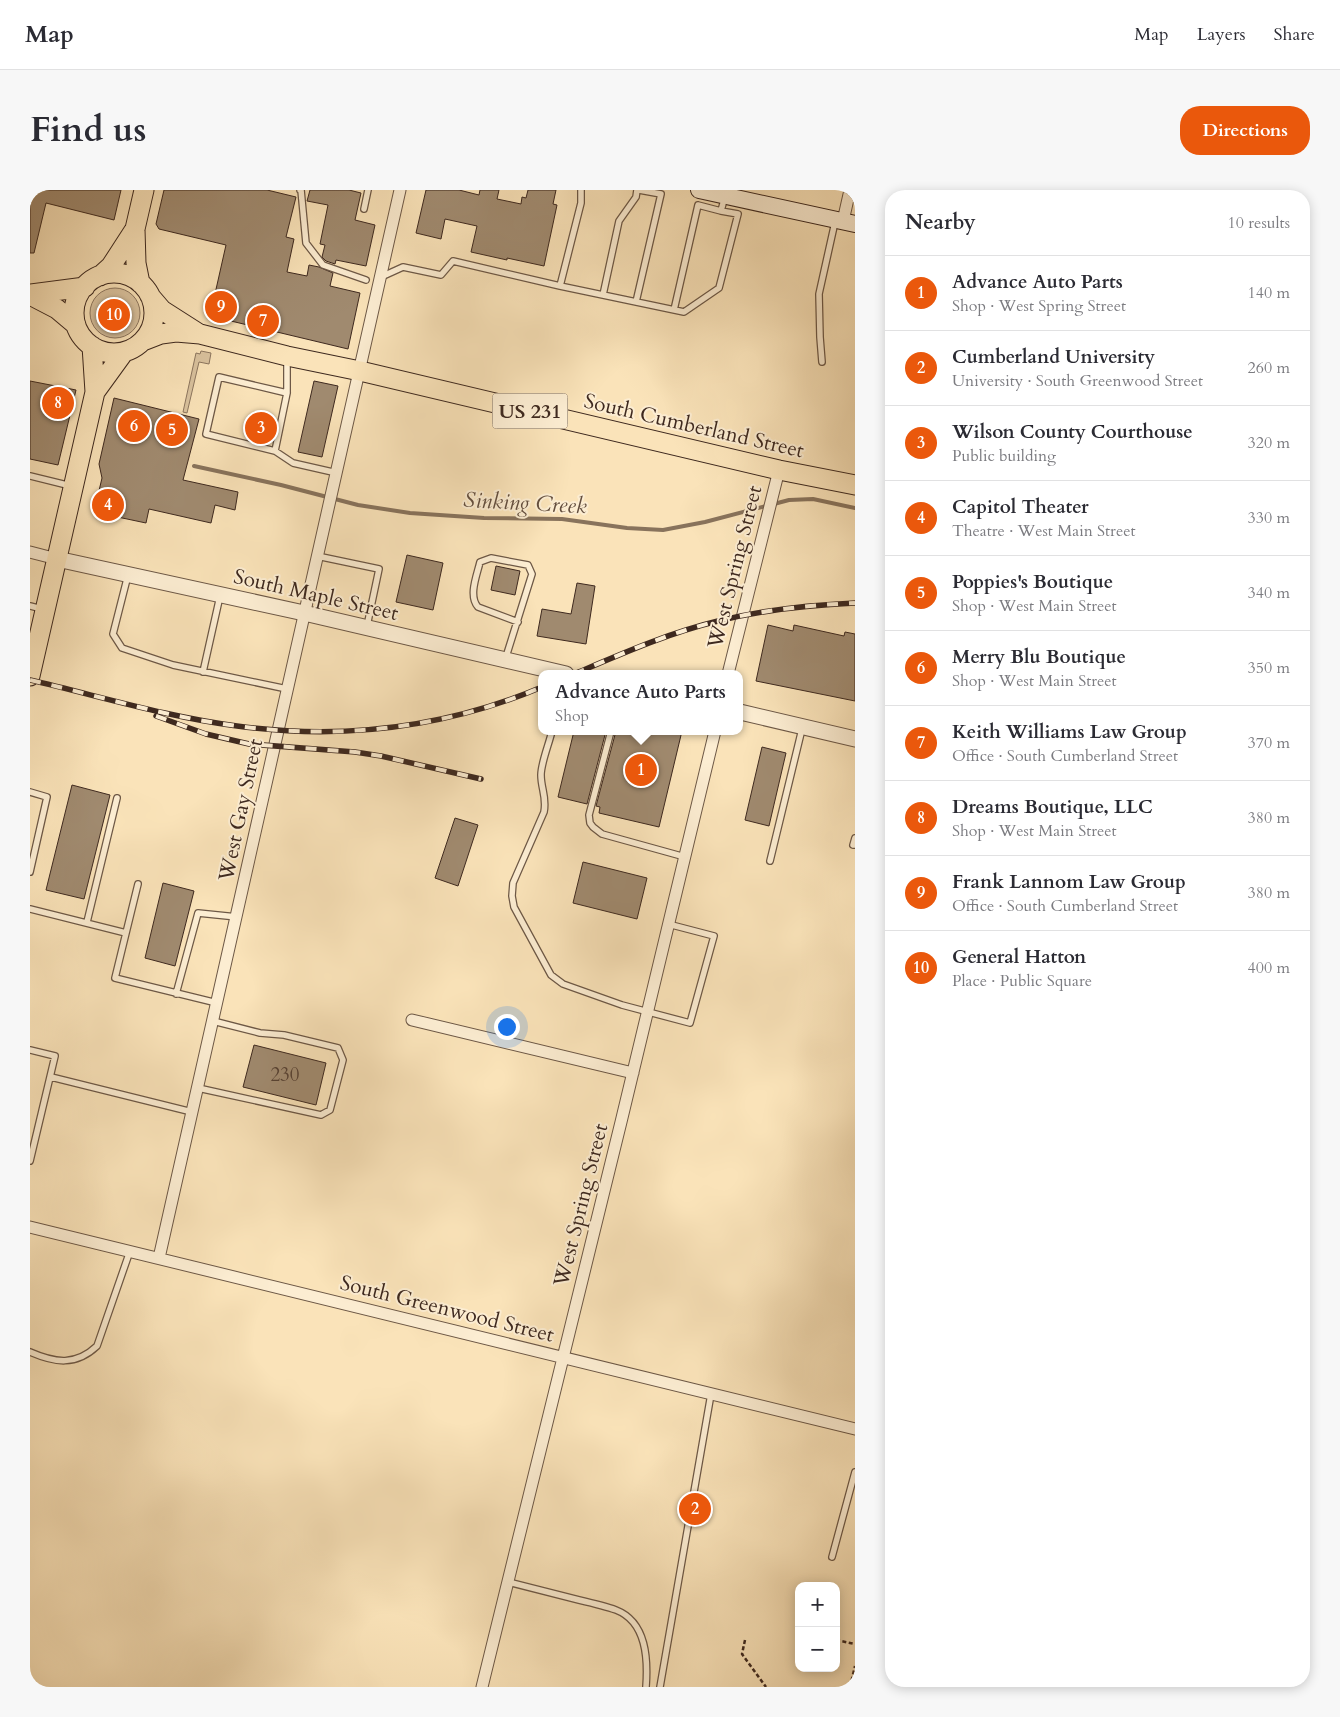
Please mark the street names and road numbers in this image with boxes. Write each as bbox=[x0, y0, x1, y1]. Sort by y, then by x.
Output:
street label: South Cumberland Street bbox=[581, 387, 807, 465]
road number: US 231 bbox=[492, 394, 568, 428]
street label: West Spring Street bbox=[700, 482, 769, 653]
street label: South Maple Street bbox=[231, 562, 402, 628]
street label: West Gay Street bbox=[212, 736, 270, 885]
street label: West Spring Street bbox=[546, 1120, 615, 1291]
street label: South Greenwood Street bbox=[337, 1268, 557, 1350]

